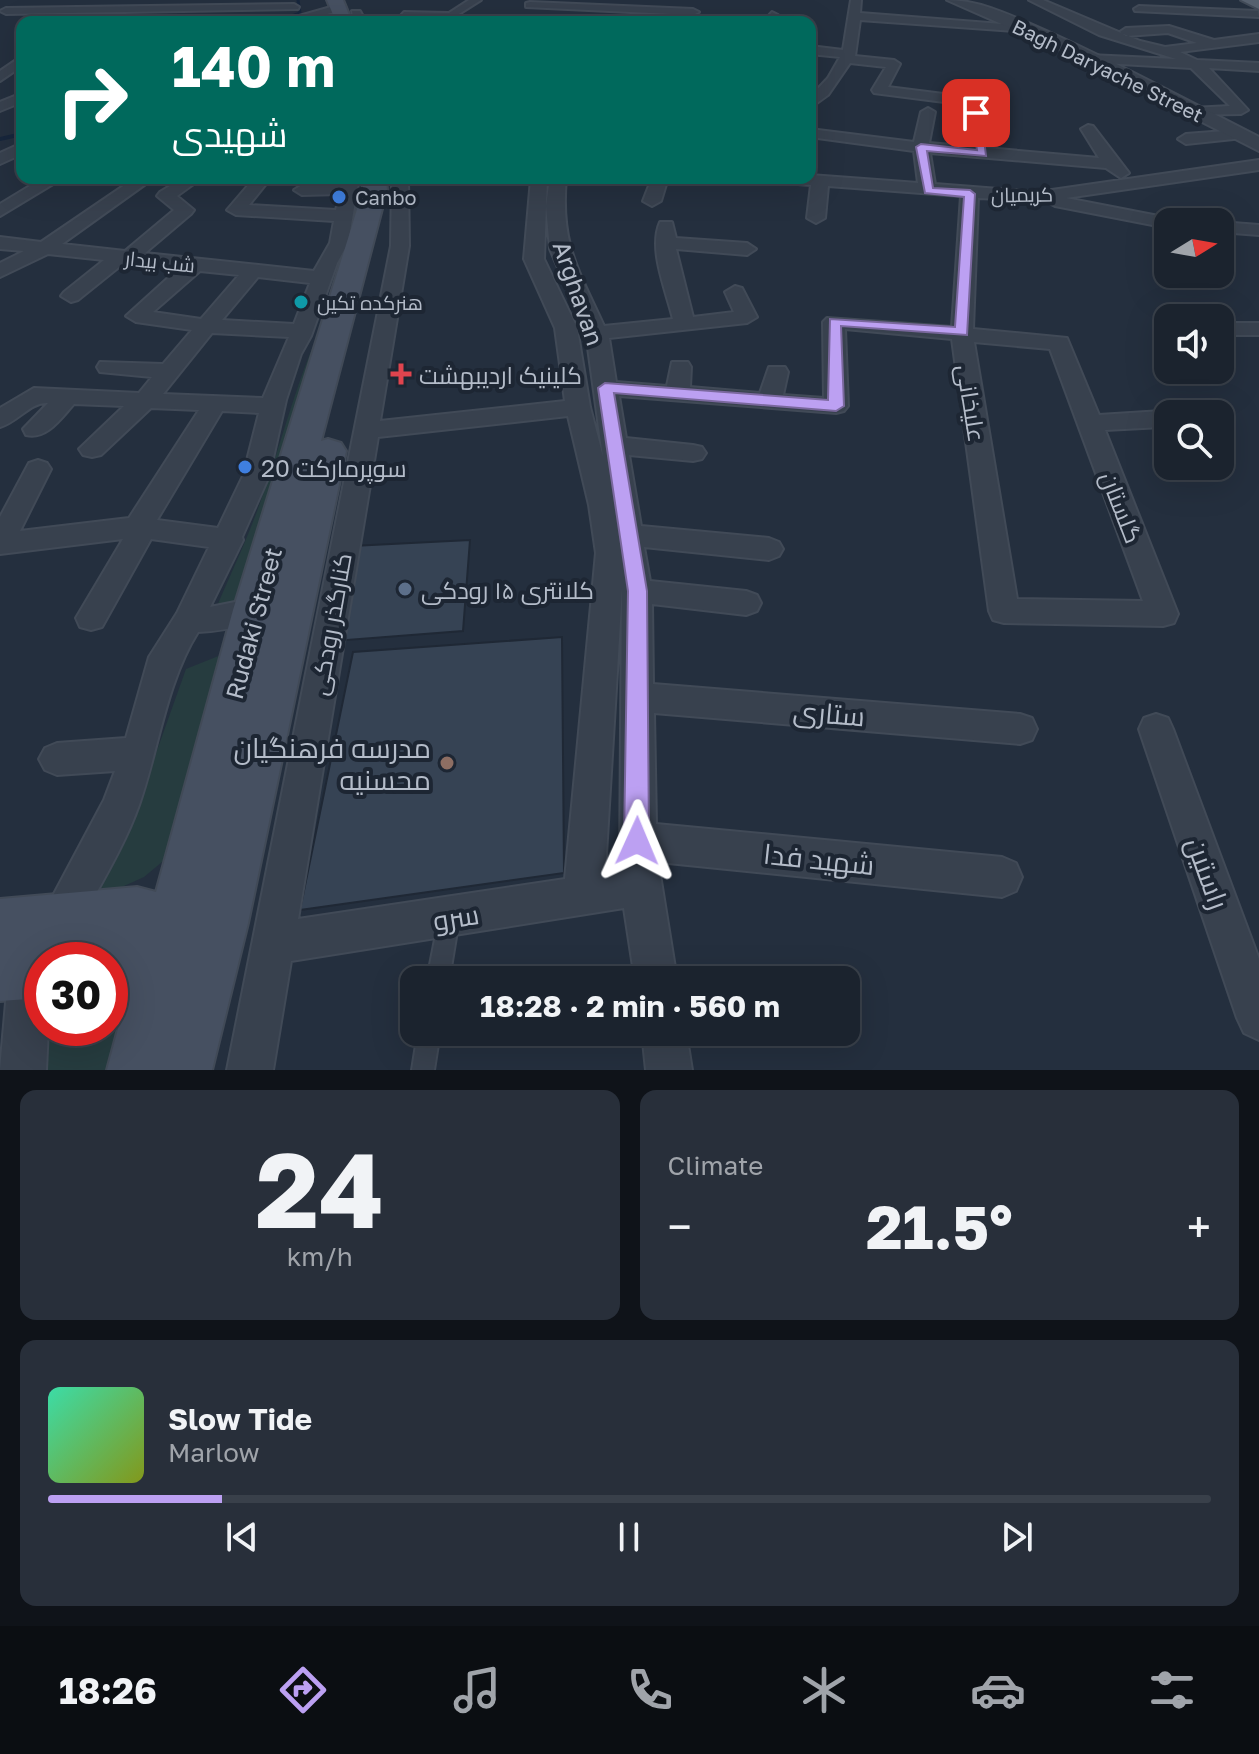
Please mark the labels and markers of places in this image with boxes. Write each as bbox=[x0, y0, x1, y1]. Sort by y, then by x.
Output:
pin bbox=[942, 79, 1010, 147]
place label: Canbo bbox=[355, 185, 417, 209]
marker: Canbo bbox=[330, 188, 348, 206]
place label: هنرکده تکین bbox=[317, 290, 423, 316]
marker: هنرکده تکین bbox=[292, 293, 310, 311]
place label: کلینیک اردیبهشت bbox=[419, 360, 582, 390]
marker: کلینیک اردیبهشت bbox=[390, 363, 412, 385]
place label: سوپرمارکت 20 bbox=[261, 453, 407, 485]
marker: سوپرمارکت 20 bbox=[236, 458, 254, 476]
place label: کلانتری ۱۵ رودکی bbox=[421, 575, 594, 605]
marker: کلانتری ۱۵ رودکی bbox=[396, 580, 414, 598]
place label: مدرسه فرهنگیان محسنیه bbox=[233, 731, 431, 796]
marker: مدرسه فرهنگیان محسنیه bbox=[438, 754, 456, 772]

